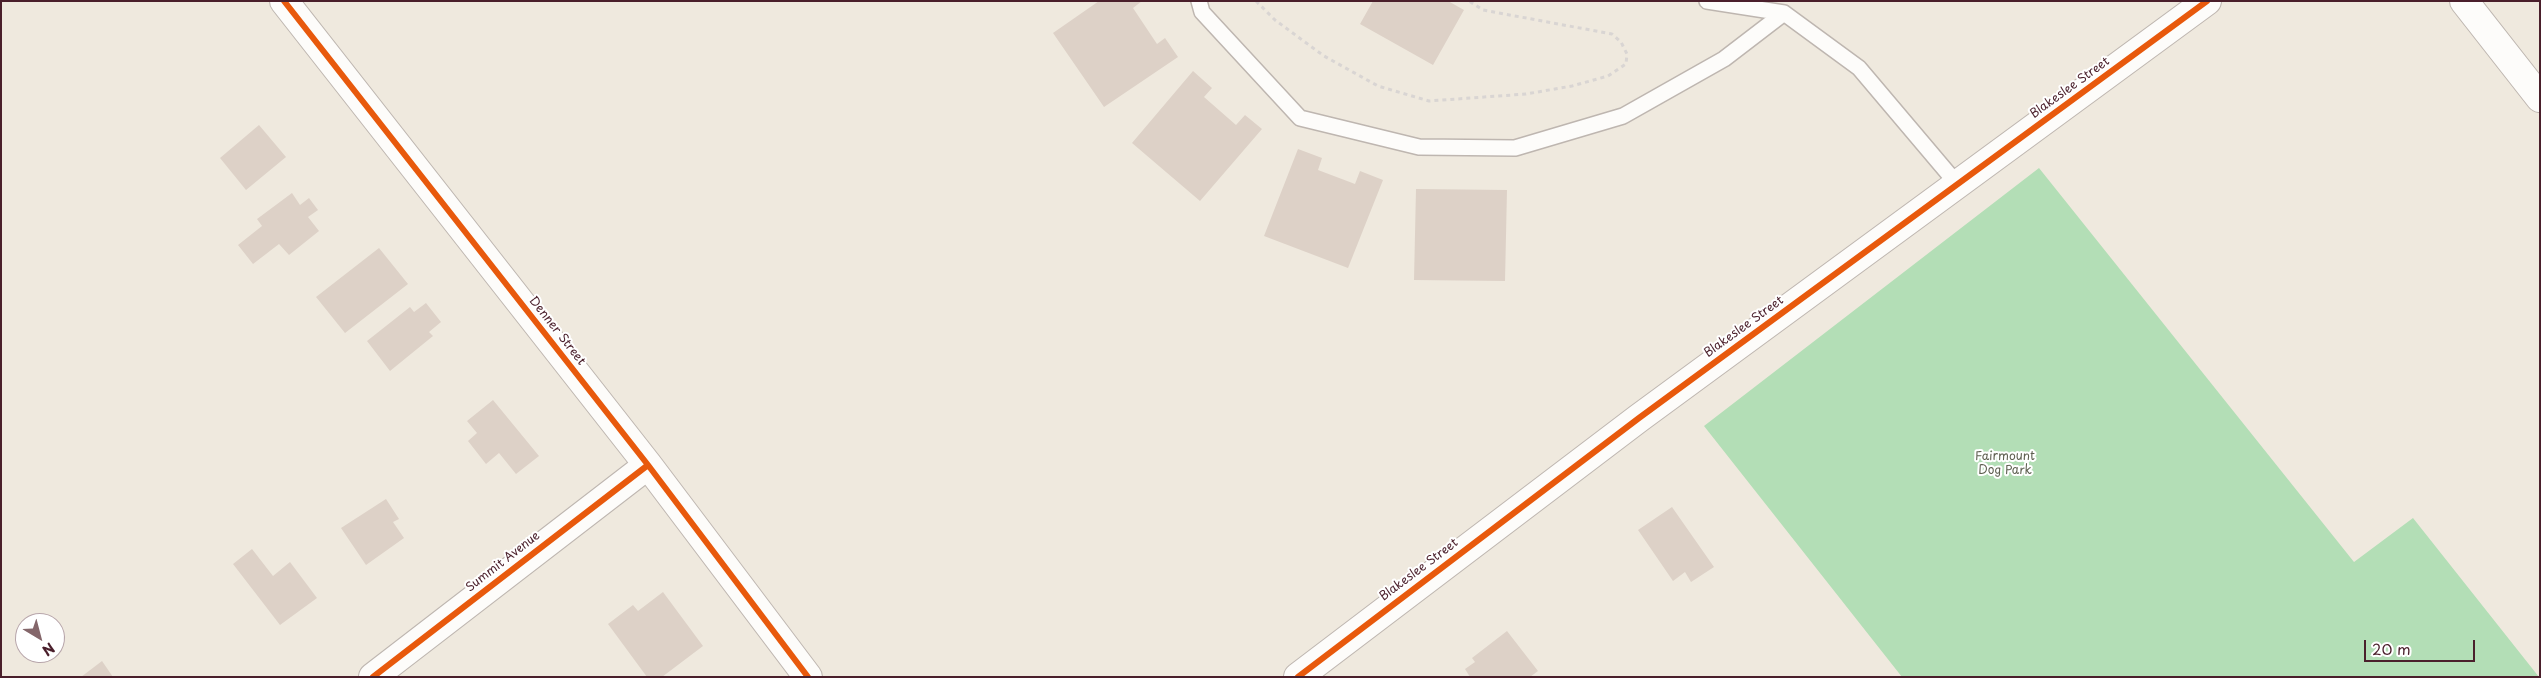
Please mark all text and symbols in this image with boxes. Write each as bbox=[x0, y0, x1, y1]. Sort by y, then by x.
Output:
street label: Blakeslee Street bbox=[2027, 54, 2113, 122]
street label: Blakeslee Street bbox=[1701, 293, 1787, 361]
street label: Denner Street bbox=[526, 294, 588, 368]
park label: Fairmount Dog Park bbox=[1975, 450, 2035, 478]
street label: Summit Avenue bbox=[463, 529, 543, 595]
street label: Blakeslee Street bbox=[1377, 536, 1461, 604]
north arrow bbox=[15, 613, 65, 663]
scale bar bbox=[2366, 630, 2477, 662]
text: 20 m bbox=[2372, 637, 2411, 660]
text: N bbox=[38, 638, 59, 661]

